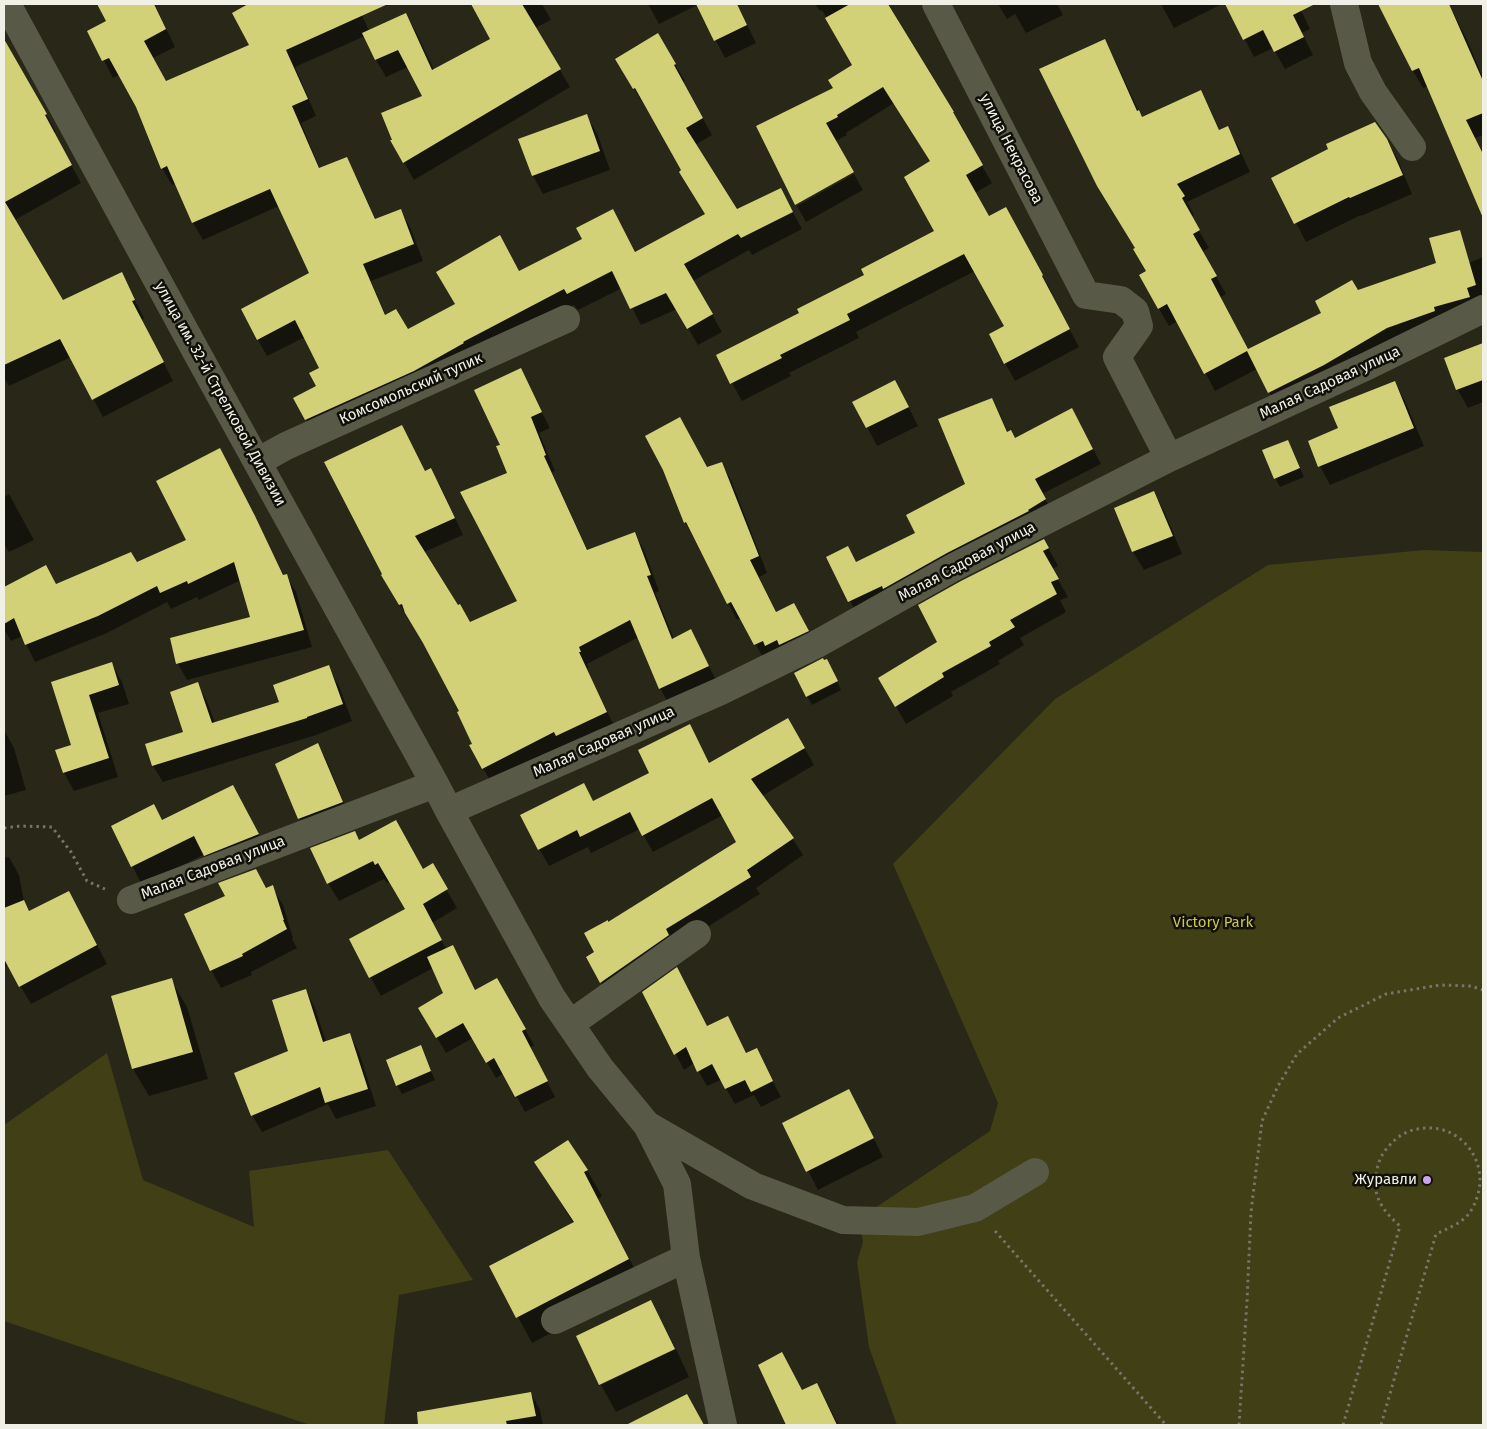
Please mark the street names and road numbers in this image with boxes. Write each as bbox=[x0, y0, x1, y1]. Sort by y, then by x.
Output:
street label: улица Некрасова bbox=[976, 91, 1046, 207]
street label: улица им. 32-й Стрелковой Дивизии bbox=[151, 279, 289, 509]
street label: Малая Садовая улица bbox=[1257, 343, 1403, 423]
street label: Комсомольский тупик bbox=[337, 349, 485, 429]
street label: Малая Садовая улица bbox=[895, 518, 1039, 606]
street label: Малая Садовая улица bbox=[531, 703, 677, 781]
street label: Малая Садовая улица bbox=[138, 832, 288, 904]

